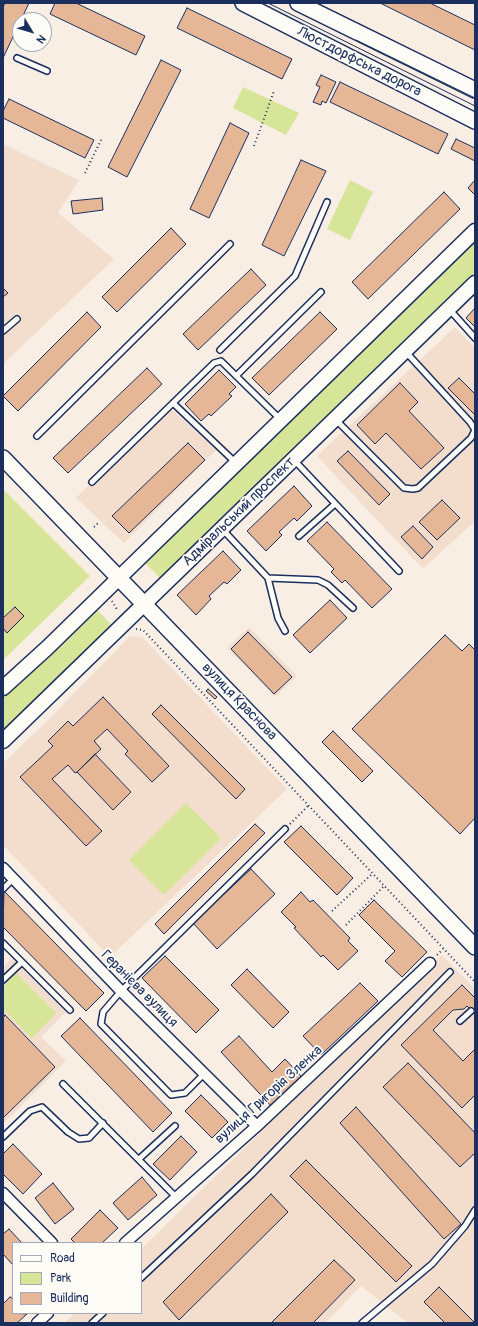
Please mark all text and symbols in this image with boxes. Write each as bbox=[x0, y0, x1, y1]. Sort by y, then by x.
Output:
north arrow bbox=[12, 12, 52, 52]
street label: Люстдорфська дорога bbox=[294, 23, 424, 101]
text: N bbox=[34, 32, 48, 46]
street label: Адміральський проспект bbox=[179, 454, 299, 570]
street label: вулиця Краснова bbox=[198, 660, 280, 744]
street label: Геранієва вулиця bbox=[97, 947, 181, 1031]
street label: вулиця Григорія Зленка bbox=[212, 1042, 326, 1148]
legend bbox=[12, 1242, 142, 1314]
text: Road bbox=[50, 1251, 75, 1266]
text: Park bbox=[50, 1271, 71, 1286]
text: Building bbox=[50, 1291, 89, 1306]

